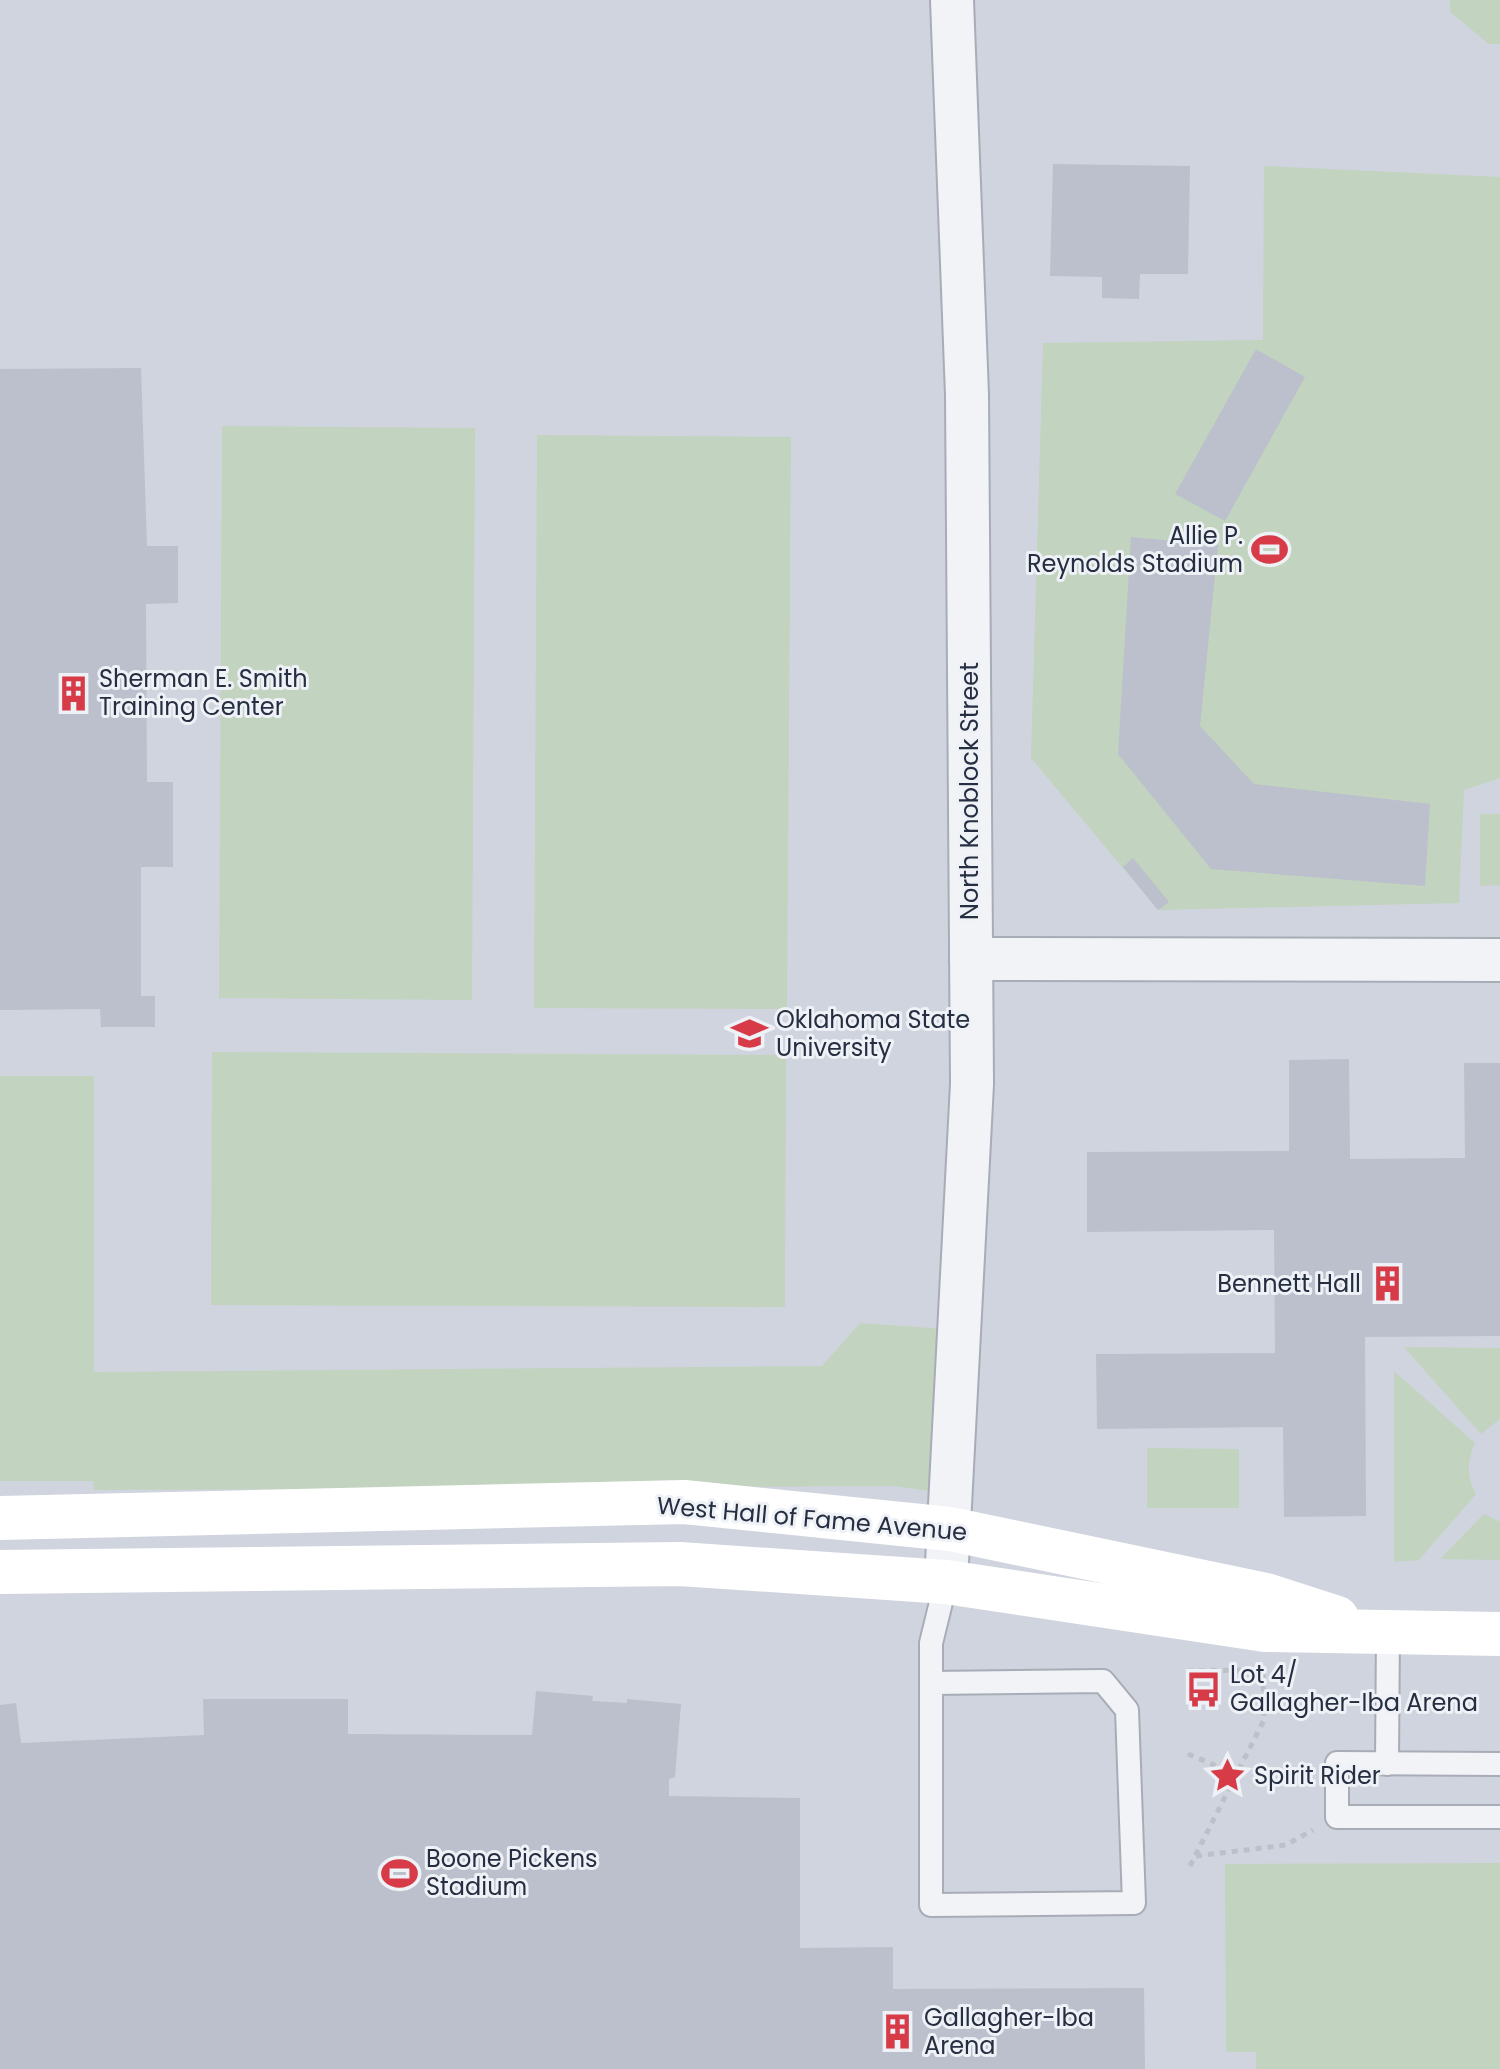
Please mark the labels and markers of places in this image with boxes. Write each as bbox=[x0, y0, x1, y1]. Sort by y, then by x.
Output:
place label: Allie P. Reynolds Stadium bbox=[1027, 519, 1243, 580]
sports icon: Allie P. Reynolds Stadium bbox=[1250, 531, 1288, 569]
place label: Sherman E. Smith Training Center bbox=[99, 662, 308, 723]
building icon: Sherman E. Smith Training Center bbox=[54, 674, 92, 712]
place label: Oklahoma State University bbox=[776, 1003, 970, 1064]
school or university icon: Oklahoma State University bbox=[731, 1015, 769, 1053]
building icon: Bennett Hall bbox=[1368, 1265, 1406, 1303]
place label: Bennett Hall bbox=[1217, 1267, 1361, 1300]
place label: Lot 4/ Gallagher-Iba Arena bbox=[1230, 1658, 1478, 1719]
bus stop icon: Lot 4/ Gallagher-Iba Arena bbox=[1185, 1670, 1223, 1708]
place icon: Spirit Rider bbox=[1209, 1757, 1247, 1795]
place label: Spirit Rider bbox=[1254, 1759, 1381, 1792]
place label: Boone Pickens Stadium bbox=[426, 1842, 598, 1903]
sports icon: Boone Pickens Stadium bbox=[381, 1854, 419, 1892]
place label: Gallagher-Iba Arena bbox=[924, 2001, 1094, 2062]
building icon: Gallagher-Iba Arena bbox=[879, 2013, 917, 2051]

